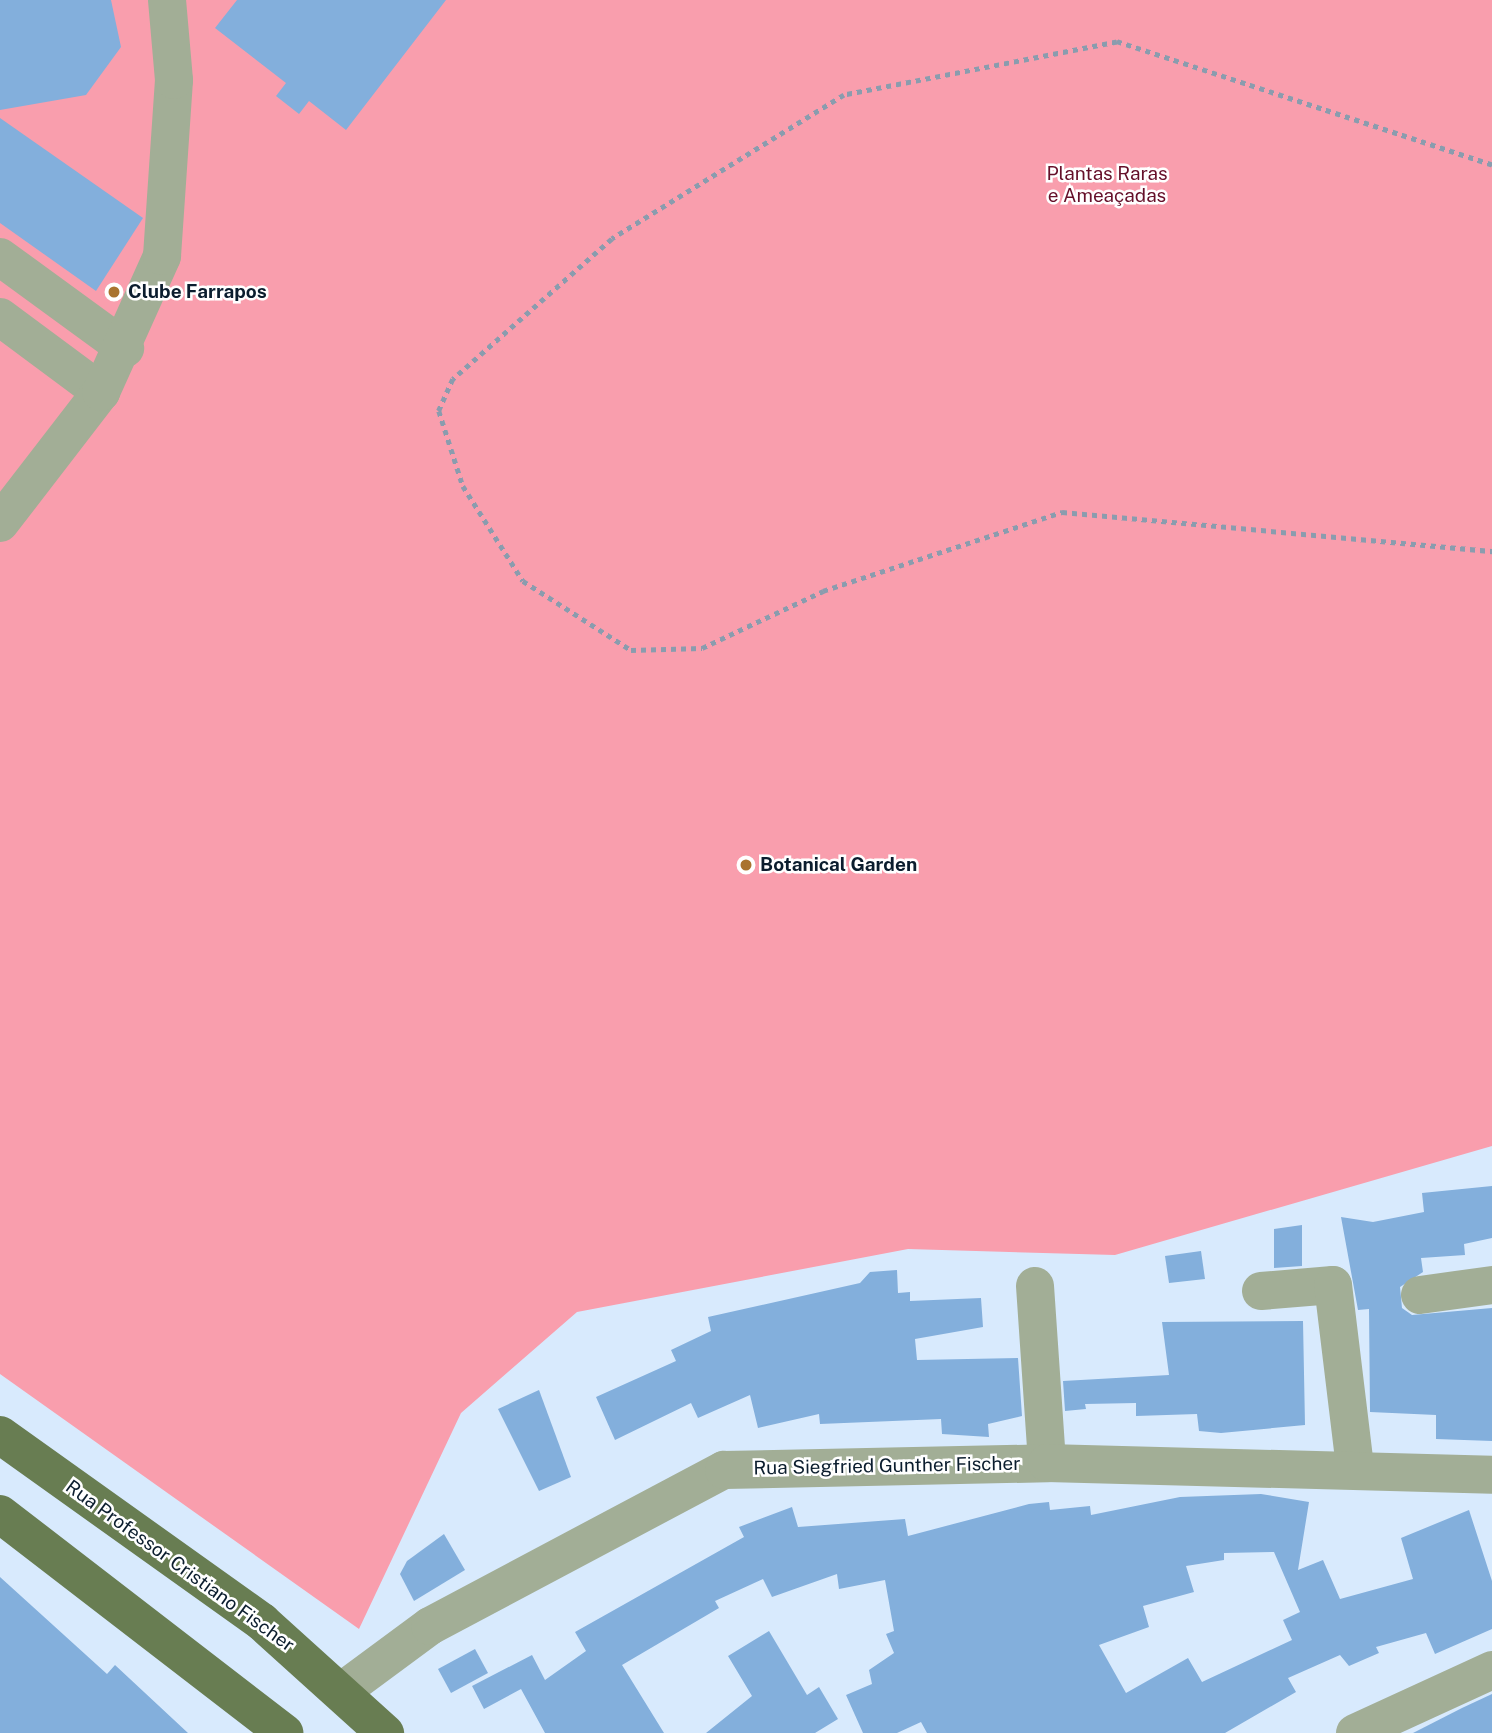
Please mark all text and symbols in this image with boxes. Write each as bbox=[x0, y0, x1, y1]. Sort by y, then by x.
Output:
park label: Plantas Raras e Ameaçadas bbox=[1046, 163, 1168, 207]
place label: Clube Farrapos bbox=[128, 281, 267, 303]
marker: Clube Farrapos bbox=[106, 284, 122, 300]
place label: Botanical Garden bbox=[760, 854, 917, 876]
marker: Botanical Garden bbox=[738, 857, 754, 873]
street label: Rua Siegfried Gunther Fischer bbox=[753, 1452, 1021, 1480]
street label: Rua Professor Cristiano Fischer bbox=[61, 1475, 299, 1657]

